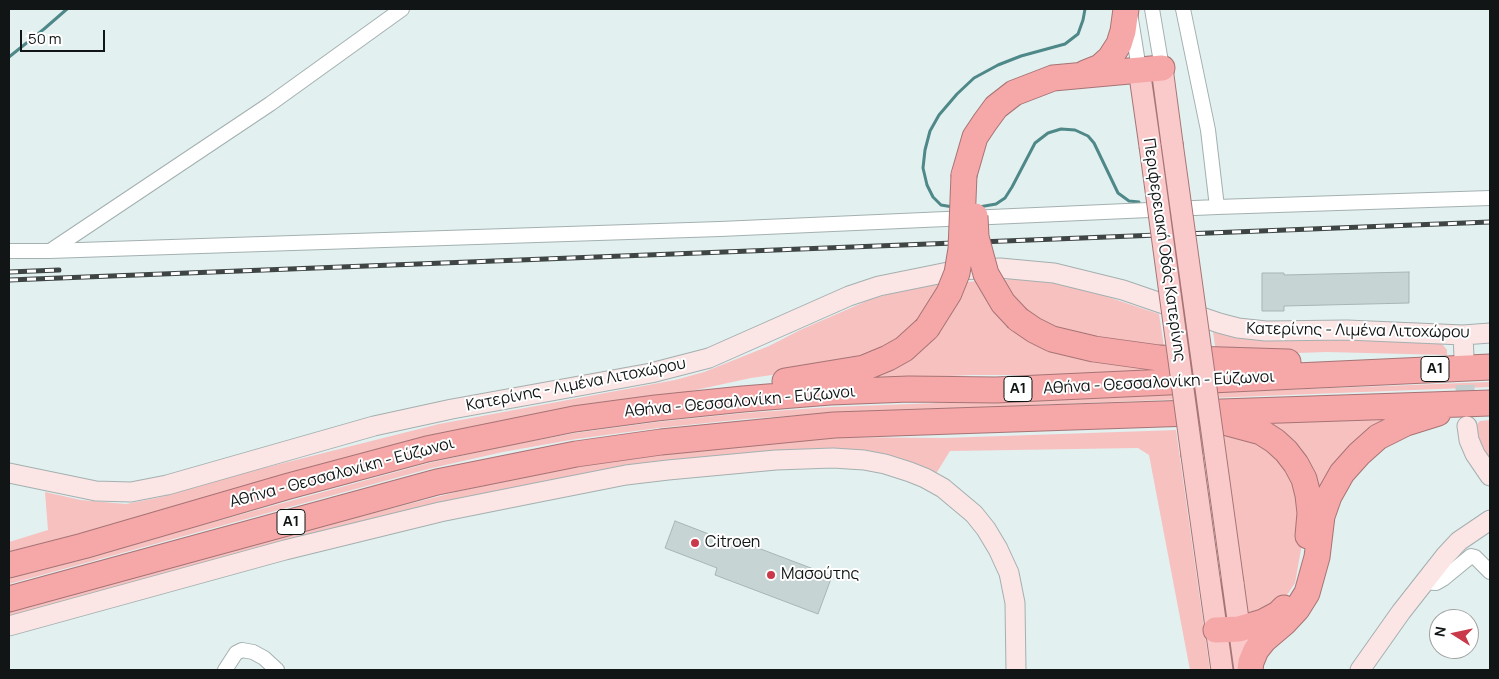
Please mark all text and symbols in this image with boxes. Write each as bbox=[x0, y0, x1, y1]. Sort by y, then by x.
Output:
scale bar bbox=[22, 20, 108, 52]
text: 50 m bbox=[28, 28, 62, 49]
street label: Περιφερειακή Οδός Κατερίνης bbox=[1139, 137, 1189, 363]
street label: Κατερίνης - Λιμένα Λιτοχώρου bbox=[1246, 319, 1470, 343]
street label: Κατερίνης - Λιμένα Λιτοχώρου bbox=[464, 354, 688, 416]
road number: Α1 bbox=[1421, 356, 1449, 382]
street label: Αθήνα - Θεσσαλονίκη - Εύζωνοι bbox=[1043, 367, 1275, 399]
road number: Α1 bbox=[1004, 376, 1032, 402]
street label: Αθήνα - Θεσσαλονίκη - Εύζωνοι bbox=[624, 382, 856, 422]
street label: Αθήνα - Θεσσαλονίκη - Εύζωνοι bbox=[227, 434, 457, 512]
road number: Α1 bbox=[277, 510, 305, 534]
place label: Citroen bbox=[705, 533, 760, 553]
marker: Citroen bbox=[689, 537, 701, 549]
place label: Μασούτης bbox=[781, 565, 859, 585]
marker: Μασούτης bbox=[765, 569, 777, 581]
north arrow bbox=[1429, 609, 1479, 659]
text: N bbox=[1429, 625, 1450, 638]

